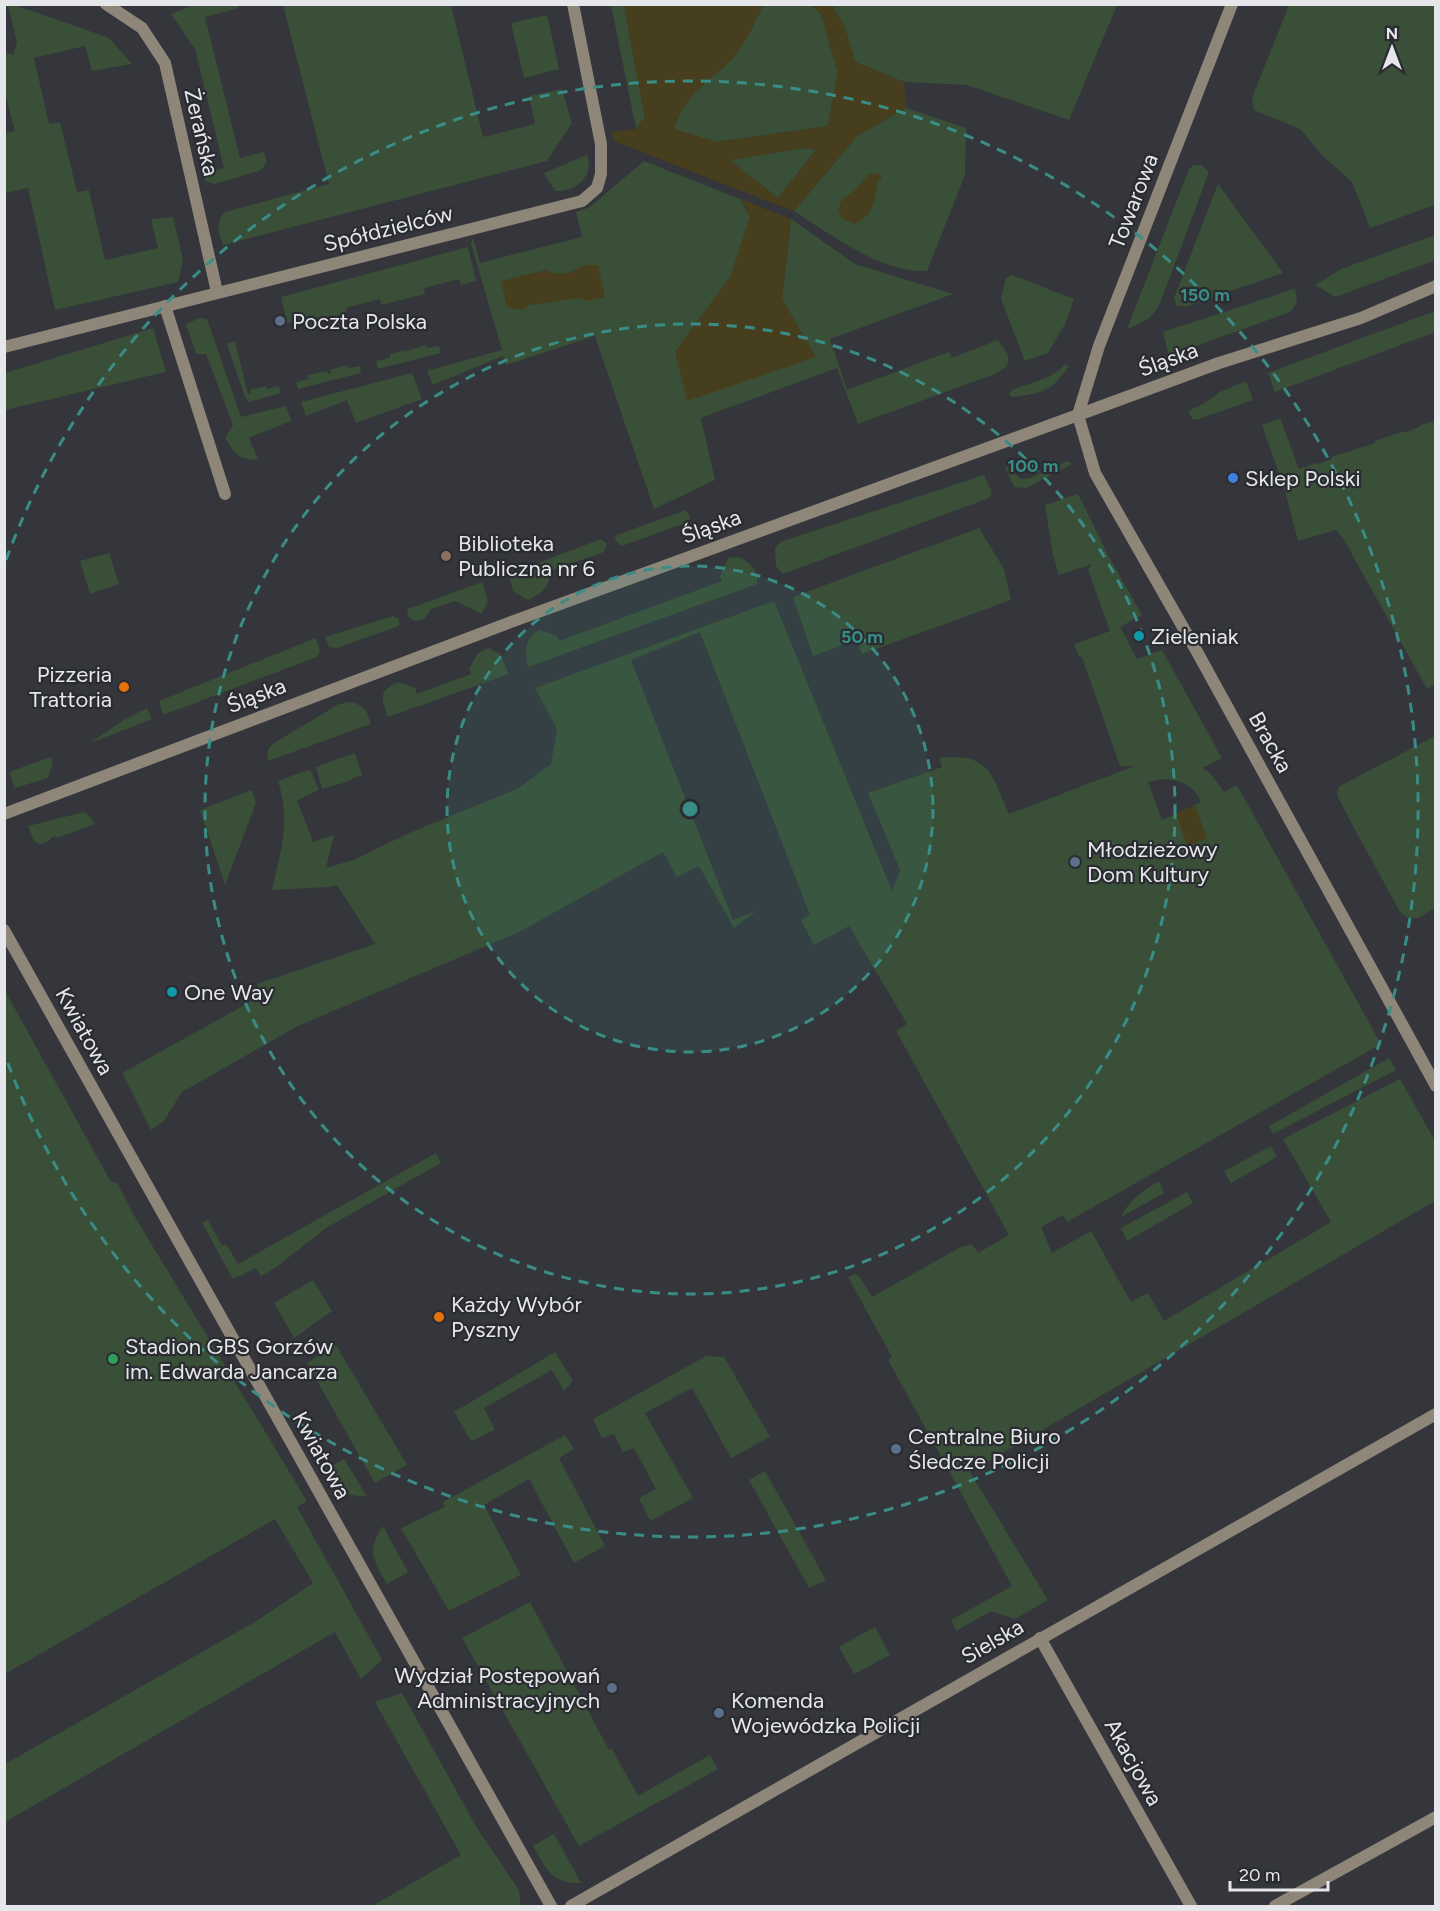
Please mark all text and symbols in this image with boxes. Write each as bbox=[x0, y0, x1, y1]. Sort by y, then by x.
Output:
north arrow bbox=[1362, 18, 1422, 78]
text: N bbox=[1386, 24, 1398, 43]
street label: Żerańska bbox=[178, 86, 225, 178]
street label: Towarowa bbox=[1103, 150, 1164, 253]
street label: Spółdzielców bbox=[320, 199, 457, 258]
text: 150 m bbox=[1180, 284, 1230, 306]
place label: Poczta Polska bbox=[292, 308, 427, 335]
marker: Poczta Polska bbox=[273, 314, 287, 328]
street label: Śląska bbox=[1135, 336, 1202, 383]
text: 100 m bbox=[1008, 455, 1058, 477]
place label: Sklep Polski bbox=[1245, 465, 1361, 492]
marker: Sklep Polski bbox=[1226, 471, 1240, 485]
street label: Śląska bbox=[678, 503, 745, 550]
place label: Biblioteka Publiczna nr 6 bbox=[458, 530, 595, 582]
marker: Biblioteka Publiczna nr 6 bbox=[439, 549, 453, 563]
place label: Zieleniak bbox=[1151, 623, 1239, 650]
text: 50 m bbox=[841, 626, 883, 648]
marker: Zieleniak bbox=[1132, 629, 1146, 643]
place label: Pizzeria Trattoria bbox=[29, 661, 112, 713]
street label: Śląska bbox=[223, 672, 290, 719]
marker: Pizzeria Trattoria bbox=[117, 680, 131, 694]
street label: Bracka bbox=[1243, 707, 1298, 777]
centre of rings bbox=[680, 799, 700, 819]
place label: Młodzieżowy Dom Kultury bbox=[1087, 836, 1218, 888]
marker: Młodzieżowy Dom Kultury bbox=[1068, 855, 1082, 869]
place label: One Way bbox=[184, 979, 274, 1006]
street label: Kwiatowa bbox=[50, 983, 120, 1080]
marker: One Way bbox=[165, 985, 179, 999]
place label: Każdy Wybór Pyszny bbox=[451, 1291, 582, 1343]
marker: Każdy Wybór Pyszny bbox=[432, 1310, 446, 1324]
place label: Stadion GBS Gorzów im. Edwarda Jancarza bbox=[125, 1333, 337, 1385]
marker: Stadion GBS Gorzów im. Edwarda Jancarza bbox=[106, 1352, 120, 1366]
street label: Kwiatowa bbox=[287, 1407, 357, 1504]
place label: Centralne Biuro Śledcze Policji bbox=[908, 1423, 1061, 1475]
marker: Centralne Biuro Śledcze Policji bbox=[889, 1442, 903, 1456]
street label: Sielska bbox=[956, 1613, 1028, 1670]
place label: Wydział Postępowań Administracyjnych bbox=[394, 1662, 600, 1714]
marker: Wydział Postępowań Administracyjnych bbox=[605, 1681, 619, 1695]
place label: Komenda Wojewódzka Policji bbox=[731, 1687, 920, 1739]
marker: Komenda Wojewódzka Policji bbox=[712, 1706, 726, 1720]
street label: Akacjowa bbox=[1099, 1714, 1168, 1810]
scale bar bbox=[1230, 1854, 1328, 1892]
text: 20 m bbox=[1239, 1864, 1280, 1886]

